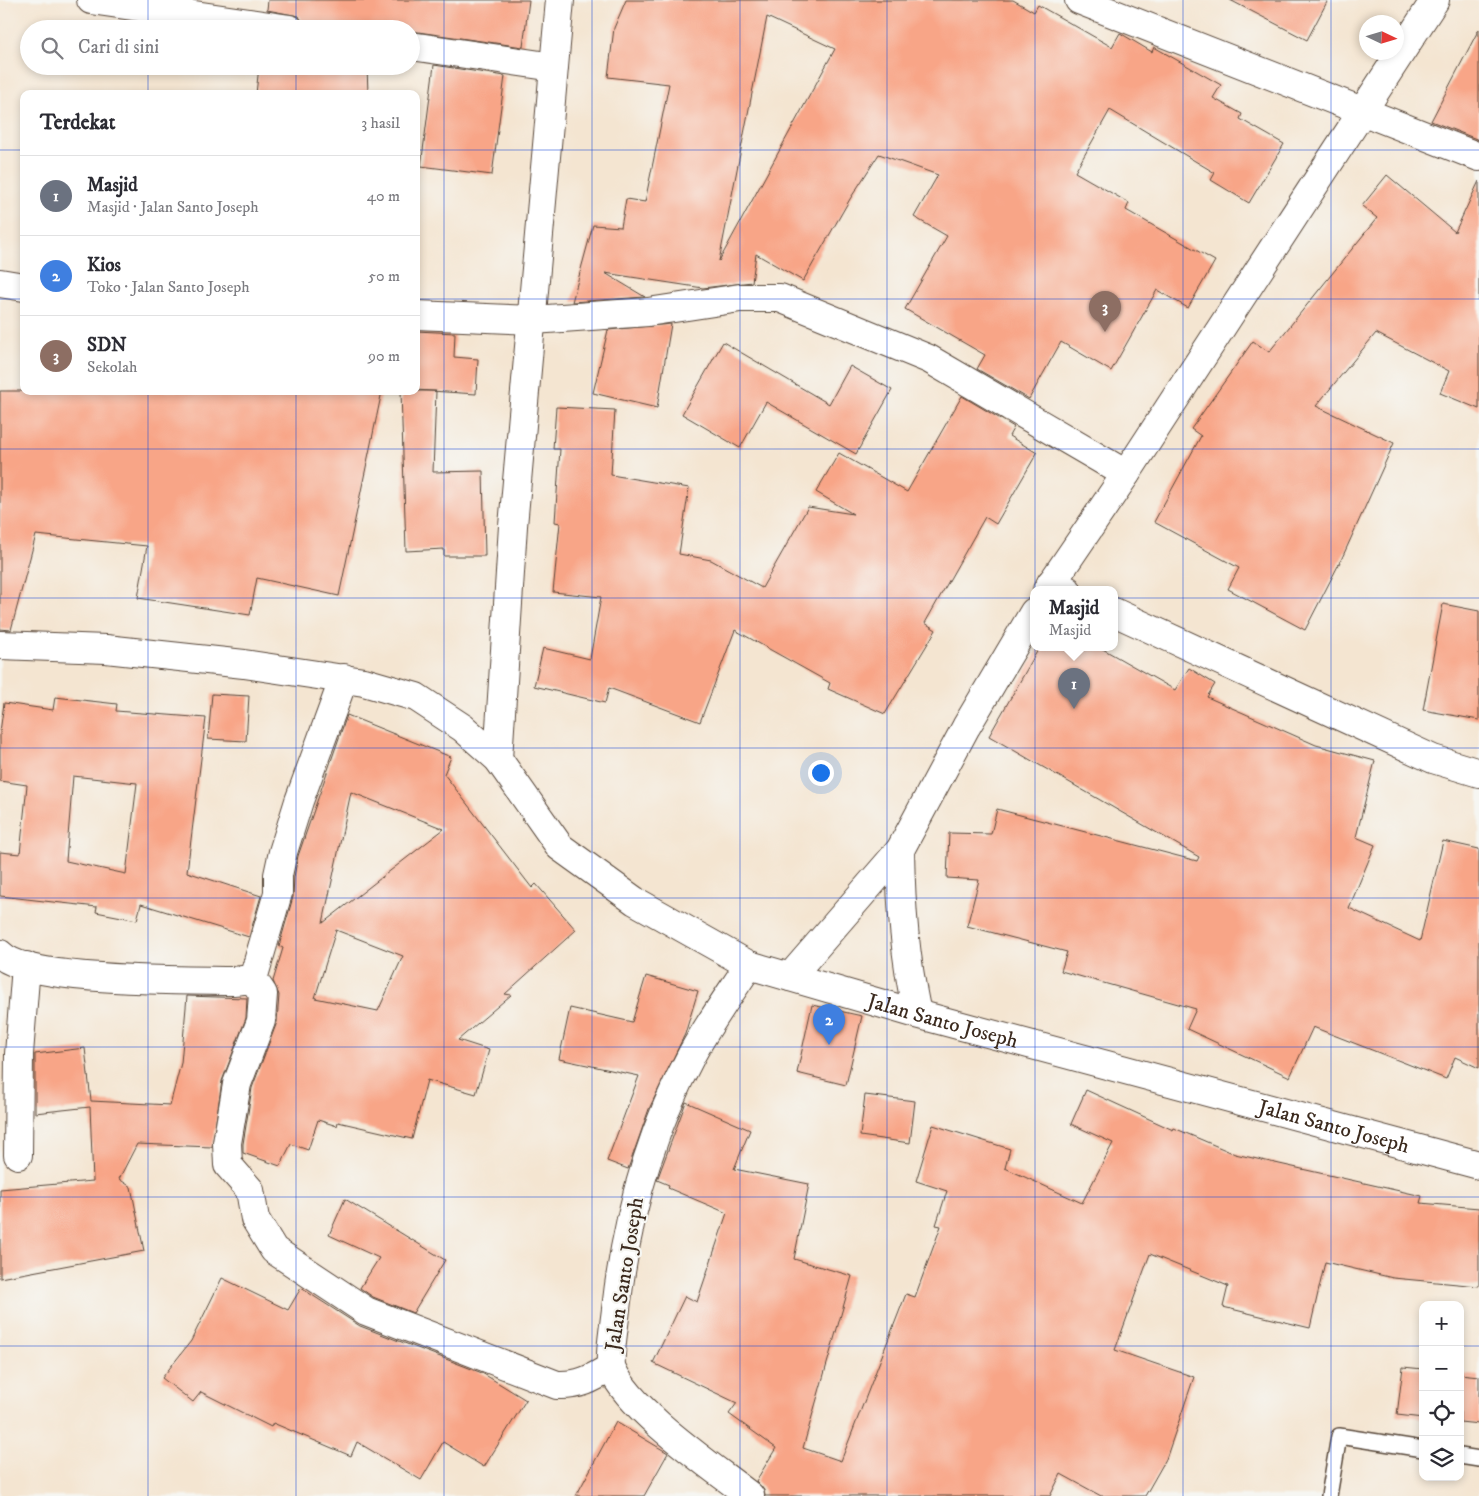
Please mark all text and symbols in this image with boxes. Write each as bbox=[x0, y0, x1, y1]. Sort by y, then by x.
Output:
north arrow bbox=[1359, 15, 1404, 60]
search box bbox=[20, 20, 420, 75]
icon: search bbox=[38, 34, 66, 62]
text: Cari di sini bbox=[78, 36, 159, 59]
text: Terdekat bbox=[40, 110, 115, 136]
text: 3 hasil bbox=[361, 113, 400, 133]
text: Masjid bbox=[87, 174, 138, 197]
text: 1 bbox=[53, 186, 59, 206]
text: 40 m bbox=[367, 186, 400, 206]
text: Masjid · Jalan Santo Joseph bbox=[87, 197, 259, 217]
text: Kios bbox=[87, 254, 121, 277]
text: 2 bbox=[52, 266, 60, 286]
text: 50 m bbox=[368, 266, 400, 286]
text: Toko · Jalan Santo Joseph bbox=[87, 277, 250, 297]
pin: 3 bbox=[1089, 291, 1121, 332]
text: SDN bbox=[87, 334, 126, 357]
text: 3 bbox=[53, 346, 59, 366]
text: 90 m bbox=[368, 346, 400, 366]
text: Sekolah bbox=[87, 357, 138, 377]
popup bbox=[1030, 586, 1118, 651]
text: Masjid bbox=[1049, 597, 1099, 620]
text: Masjid bbox=[1049, 620, 1091, 640]
pin: 1 bbox=[1058, 668, 1090, 709]
your location bbox=[808, 760, 834, 786]
street label: Jalan Santo Joseph bbox=[862, 988, 1021, 1055]
pin: 2 bbox=[813, 1004, 845, 1045]
street label: Jalan Santo Joseph bbox=[1253, 1094, 1412, 1160]
street label: Jalan Santo Joseph bbox=[600, 1195, 650, 1355]
map controls bbox=[1419, 1301, 1464, 1481]
button: + bbox=[1419, 1301, 1464, 1346]
button: − bbox=[1419, 1346, 1464, 1391]
button: locate bbox=[1419, 1391, 1464, 1436]
button: layers bbox=[1419, 1436, 1464, 1481]

